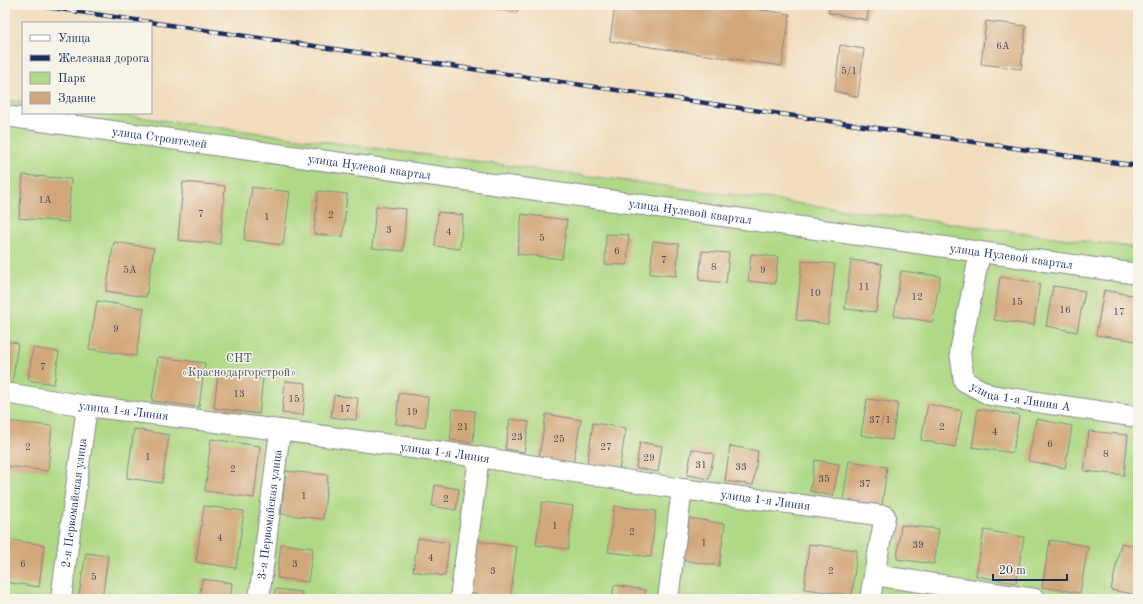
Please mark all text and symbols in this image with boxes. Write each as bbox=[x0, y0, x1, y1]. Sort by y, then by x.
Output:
legend bbox=[22, 22, 152, 114]
text: Улица bbox=[58, 33, 91, 45]
house number: 6А bbox=[996, 41, 1010, 51]
text: Железная дорога bbox=[58, 53, 149, 65]
house number: 5/1 bbox=[841, 66, 857, 76]
text: Парк bbox=[58, 73, 86, 85]
text: Здание bbox=[58, 93, 96, 105]
street label: улица Строителей bbox=[111, 126, 208, 151]
street label: улица Нулевой квартал bbox=[307, 153, 432, 182]
house number: 1А bbox=[38, 195, 52, 205]
street label: улица Нулевой квартал bbox=[628, 198, 753, 227]
house number: 7 bbox=[198, 209, 204, 219]
house number: 2 bbox=[328, 210, 334, 220]
house number: 1 bbox=[264, 212, 270, 222]
house number: 3 bbox=[386, 225, 392, 235]
house number: 4 bbox=[446, 227, 452, 237]
house number: 5 bbox=[539, 233, 545, 243]
street label: улица Нулевой квартал bbox=[949, 243, 1073, 272]
house number: 6 bbox=[614, 246, 620, 256]
house number: 7 bbox=[661, 255, 667, 265]
house number: 8 bbox=[711, 262, 717, 272]
house number: 5А bbox=[123, 265, 137, 275]
house number: 9 bbox=[760, 265, 766, 275]
house number: 11 bbox=[858, 282, 870, 292]
house number: 10 bbox=[809, 288, 821, 298]
house number: 12 bbox=[911, 292, 923, 302]
house number: 15 bbox=[1011, 297, 1023, 307]
house number: 16 bbox=[1059, 305, 1071, 315]
house number: 17 bbox=[1113, 307, 1125, 317]
house number: 9 bbox=[113, 324, 119, 334]
park label: СНТ «Краснодаргорстрой» bbox=[182, 353, 296, 379]
house number: 7 bbox=[40, 362, 46, 372]
street label: улица 1-я Линия А bbox=[968, 381, 1071, 414]
house number: 13 bbox=[233, 389, 245, 399]
house number: 15 bbox=[288, 394, 300, 404]
street label: улица 1-я Линия bbox=[78, 400, 169, 423]
house number: 17 bbox=[339, 404, 351, 414]
house number: 19 bbox=[406, 407, 418, 417]
house number: 37/1 bbox=[869, 415, 891, 425]
house number: 21 bbox=[457, 422, 469, 432]
house number: 2 bbox=[939, 422, 945, 432]
house number: 4 bbox=[992, 427, 998, 437]
house number: 23 bbox=[511, 432, 523, 442]
house number: 25 bbox=[553, 434, 565, 444]
street label: 2-я Первомайская улица bbox=[60, 437, 90, 569]
house number: 6 bbox=[1047, 439, 1053, 449]
street label: улица 1-я Линия bbox=[399, 441, 490, 466]
house number: 2 bbox=[25, 442, 31, 452]
house number: 27 bbox=[600, 442, 612, 452]
street label: 3-я Первомайская улица bbox=[256, 449, 285, 580]
house number: 8 bbox=[1103, 449, 1109, 459]
house number: 1 bbox=[145, 452, 151, 462]
house number: 29 bbox=[643, 453, 655, 463]
house number: 31 bbox=[695, 460, 707, 470]
house number: 33 bbox=[735, 462, 747, 472]
house number: 2 bbox=[230, 464, 236, 474]
house number: 35 bbox=[818, 474, 830, 484]
house number: 37 bbox=[859, 479, 871, 489]
street label: улица 1-я Линия bbox=[720, 489, 811, 513]
house number: 1 bbox=[301, 491, 307, 501]
house number: 2 bbox=[443, 494, 449, 504]
house number: 1 bbox=[552, 521, 558, 531]
house number: 2 bbox=[629, 527, 635, 537]
house number: 4 bbox=[217, 533, 223, 543]
house number: 1 bbox=[701, 538, 707, 548]
house number: 39 bbox=[912, 540, 924, 550]
house number: 4 bbox=[428, 553, 434, 563]
scale bar bbox=[993, 556, 1067, 582]
house number: 6 bbox=[20, 559, 26, 569]
house number: 3 bbox=[292, 559, 298, 569]
text: 20 m bbox=[999, 565, 1026, 577]
house number: 3 bbox=[490, 566, 496, 576]
house number: 2 bbox=[828, 566, 834, 576]
house number: 5 bbox=[91, 572, 97, 582]

